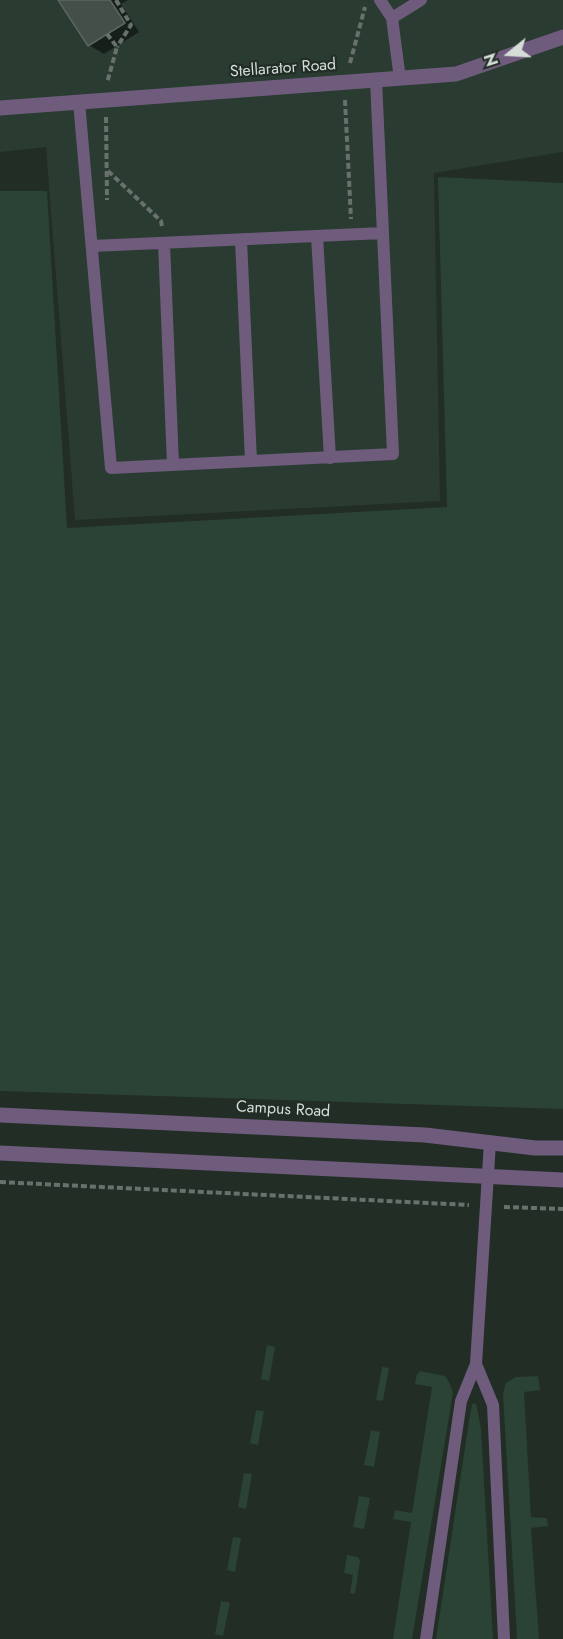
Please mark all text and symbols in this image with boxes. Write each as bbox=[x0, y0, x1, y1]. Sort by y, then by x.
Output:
north arrow bbox=[479, 24, 539, 84]
text: N bbox=[479, 50, 504, 69]
street label: Stellarator Road bbox=[229, 56, 337, 82]
street label: Campus Road bbox=[235, 1098, 331, 1122]

